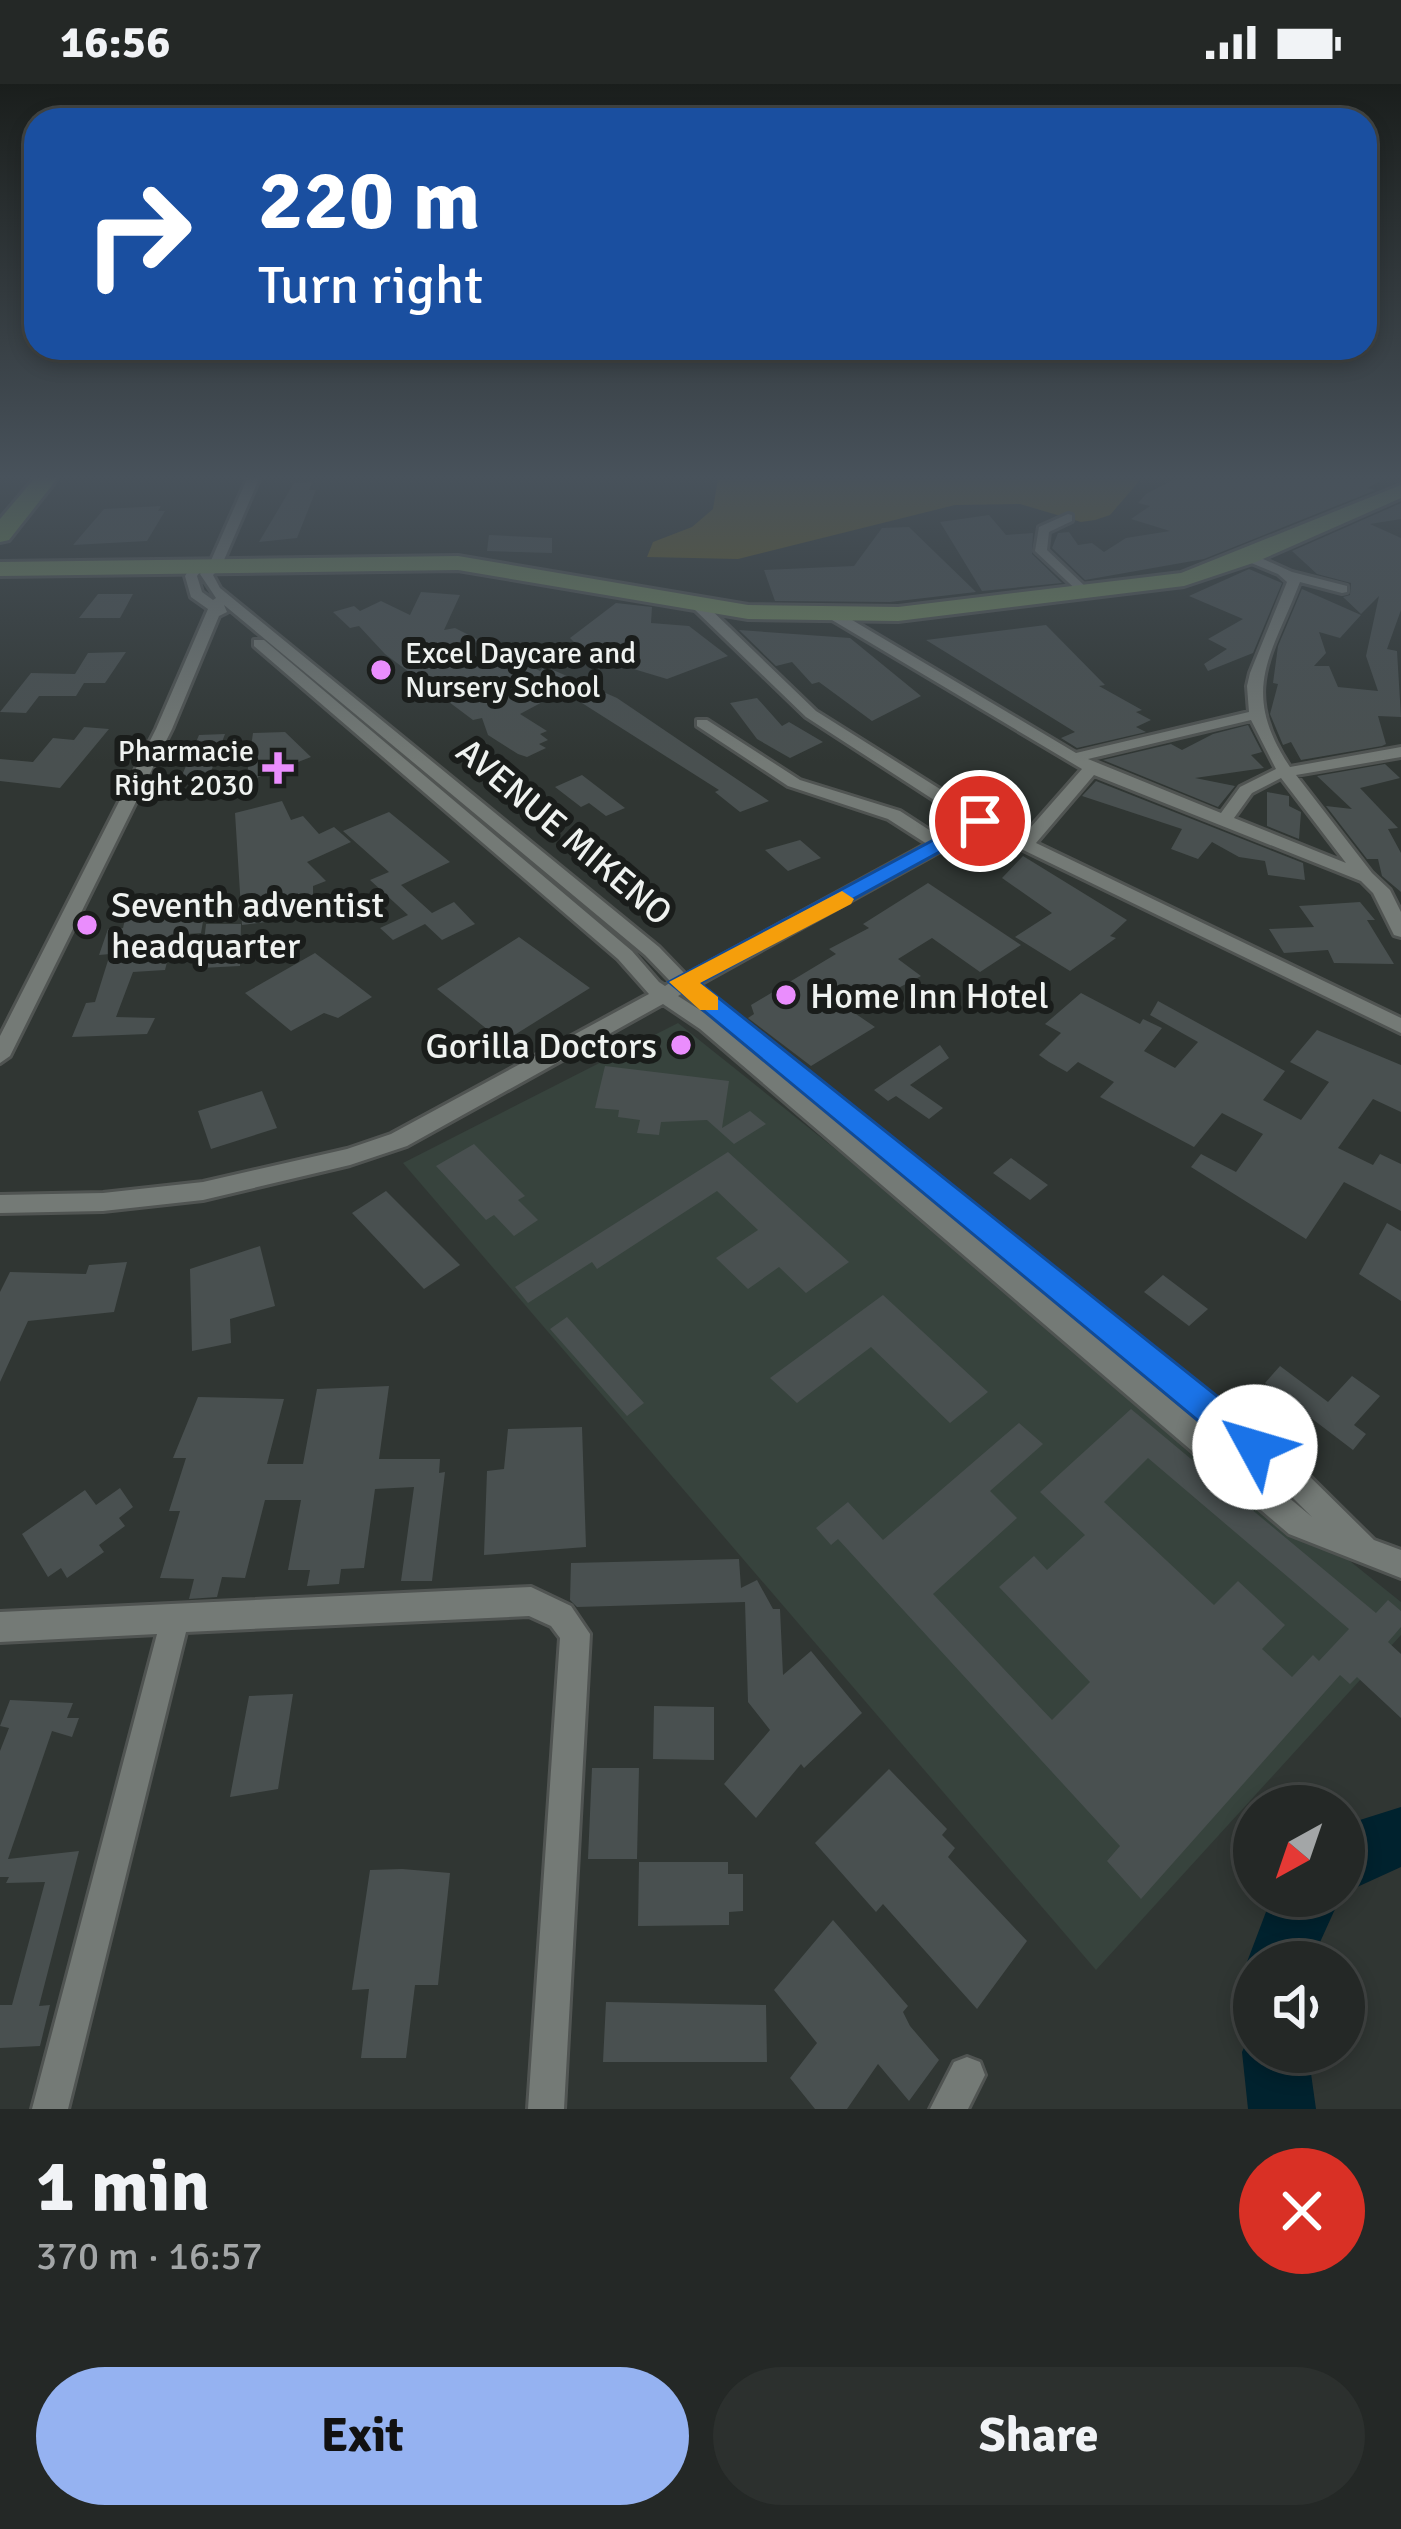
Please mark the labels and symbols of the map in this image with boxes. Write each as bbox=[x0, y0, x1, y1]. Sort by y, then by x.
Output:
place label: Excel Daycare and Nursery School bbox=[405, 635, 636, 706]
marker: Excel Daycare and Nursery School bbox=[368, 657, 394, 683]
street label: AVENUE MIKENO bbox=[447, 729, 681, 935]
place label: Pharmacie Right 2030 bbox=[114, 733, 254, 804]
marker: Pharmacie Right 2030 bbox=[265, 755, 291, 781]
pin bbox=[929, 770, 1031, 872]
place label: Seventh adventist headquarter bbox=[111, 883, 384, 969]
marker: Seventh adventist headquarter bbox=[74, 912, 100, 938]
place label: Home Inn Hotel bbox=[810, 974, 1049, 1019]
marker: Home Inn Hotel bbox=[773, 982, 799, 1008]
place label: Gorilla Doctors bbox=[426, 1024, 657, 1069]
marker: Gorilla Doctors bbox=[668, 1032, 694, 1058]
position arrow bbox=[1192, 1384, 1318, 1510]
north arrow bbox=[1233, 1785, 1365, 1917]

